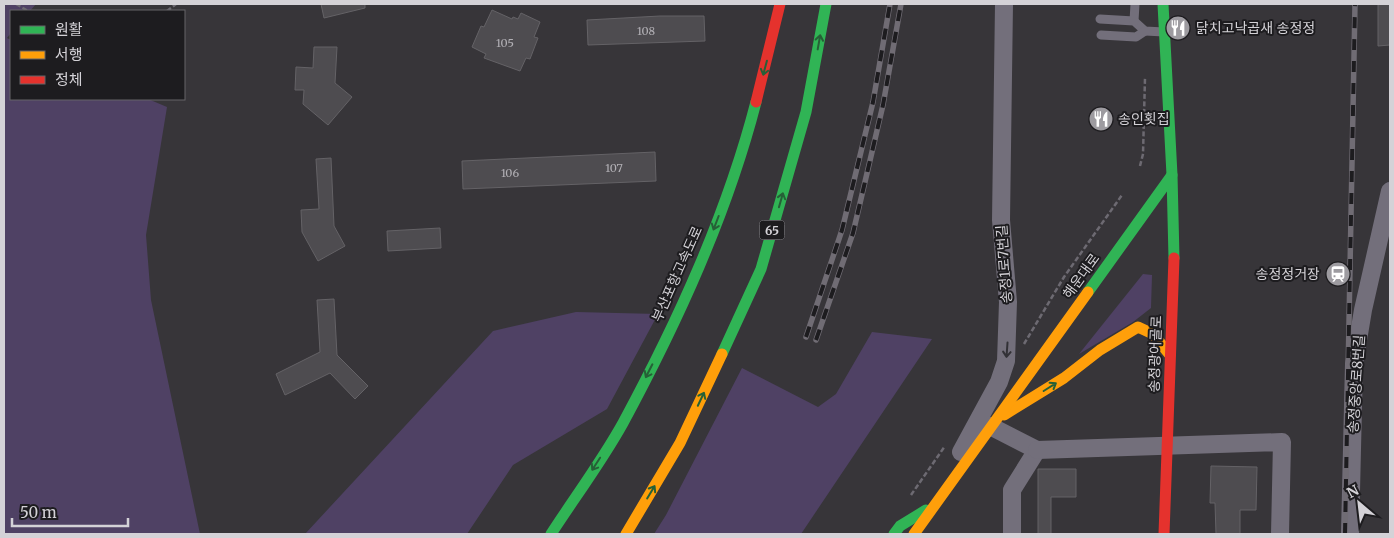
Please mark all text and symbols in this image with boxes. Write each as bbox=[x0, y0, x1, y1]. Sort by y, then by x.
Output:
legend bbox=[10, 10, 185, 100]
restaurant icon: 닭치고낙곱새 송정정 bbox=[1165, 15, 1191, 41]
place label: 닭치고낙곱새 송정정 bbox=[1196, 19, 1315, 37]
text: 원활 bbox=[55, 20, 83, 39]
house number: 108 bbox=[637, 24, 655, 38]
one-way arrow bbox=[814, 34, 824, 50]
house number: 105 bbox=[496, 36, 514, 50]
text: 서행 bbox=[55, 45, 83, 64]
one-way arrow bbox=[759, 60, 769, 76]
text: 정체 bbox=[55, 70, 83, 89]
restaurant icon: 송인횟집 bbox=[1088, 106, 1114, 132]
place label: 송인횟집 bbox=[1118, 110, 1170, 128]
house number: 107 bbox=[605, 161, 623, 175]
house number: 106 bbox=[501, 166, 519, 180]
one-way arrow bbox=[776, 192, 786, 208]
one-way arrow bbox=[710, 215, 720, 230]
road number: 65 bbox=[760, 220, 784, 240]
street label: 부산포항고속도로 bbox=[648, 223, 706, 325]
street label: 송정1로7번길 bbox=[992, 224, 1016, 304]
street label: 해운대로 bbox=[1059, 250, 1103, 302]
station icon: 송정정거장 bbox=[1325, 261, 1351, 287]
place label: 송정정거장 bbox=[1256, 265, 1320, 283]
street label: 송정광어골로 bbox=[1145, 315, 1165, 393]
street label: 송정중앙로8번길 bbox=[1344, 334, 1368, 434]
one-way arrow bbox=[1002, 342, 1011, 358]
one-way arrow bbox=[644, 363, 653, 378]
one-way arrow bbox=[1043, 381, 1057, 391]
one-way arrow bbox=[696, 392, 706, 407]
one-way arrow bbox=[590, 457, 600, 471]
north arrow bbox=[1334, 478, 1384, 528]
text: N bbox=[1344, 481, 1362, 502]
one-way arrow bbox=[646, 486, 656, 500]
scale bar bbox=[12, 496, 129, 528]
text: 50 m bbox=[20, 503, 57, 522]

